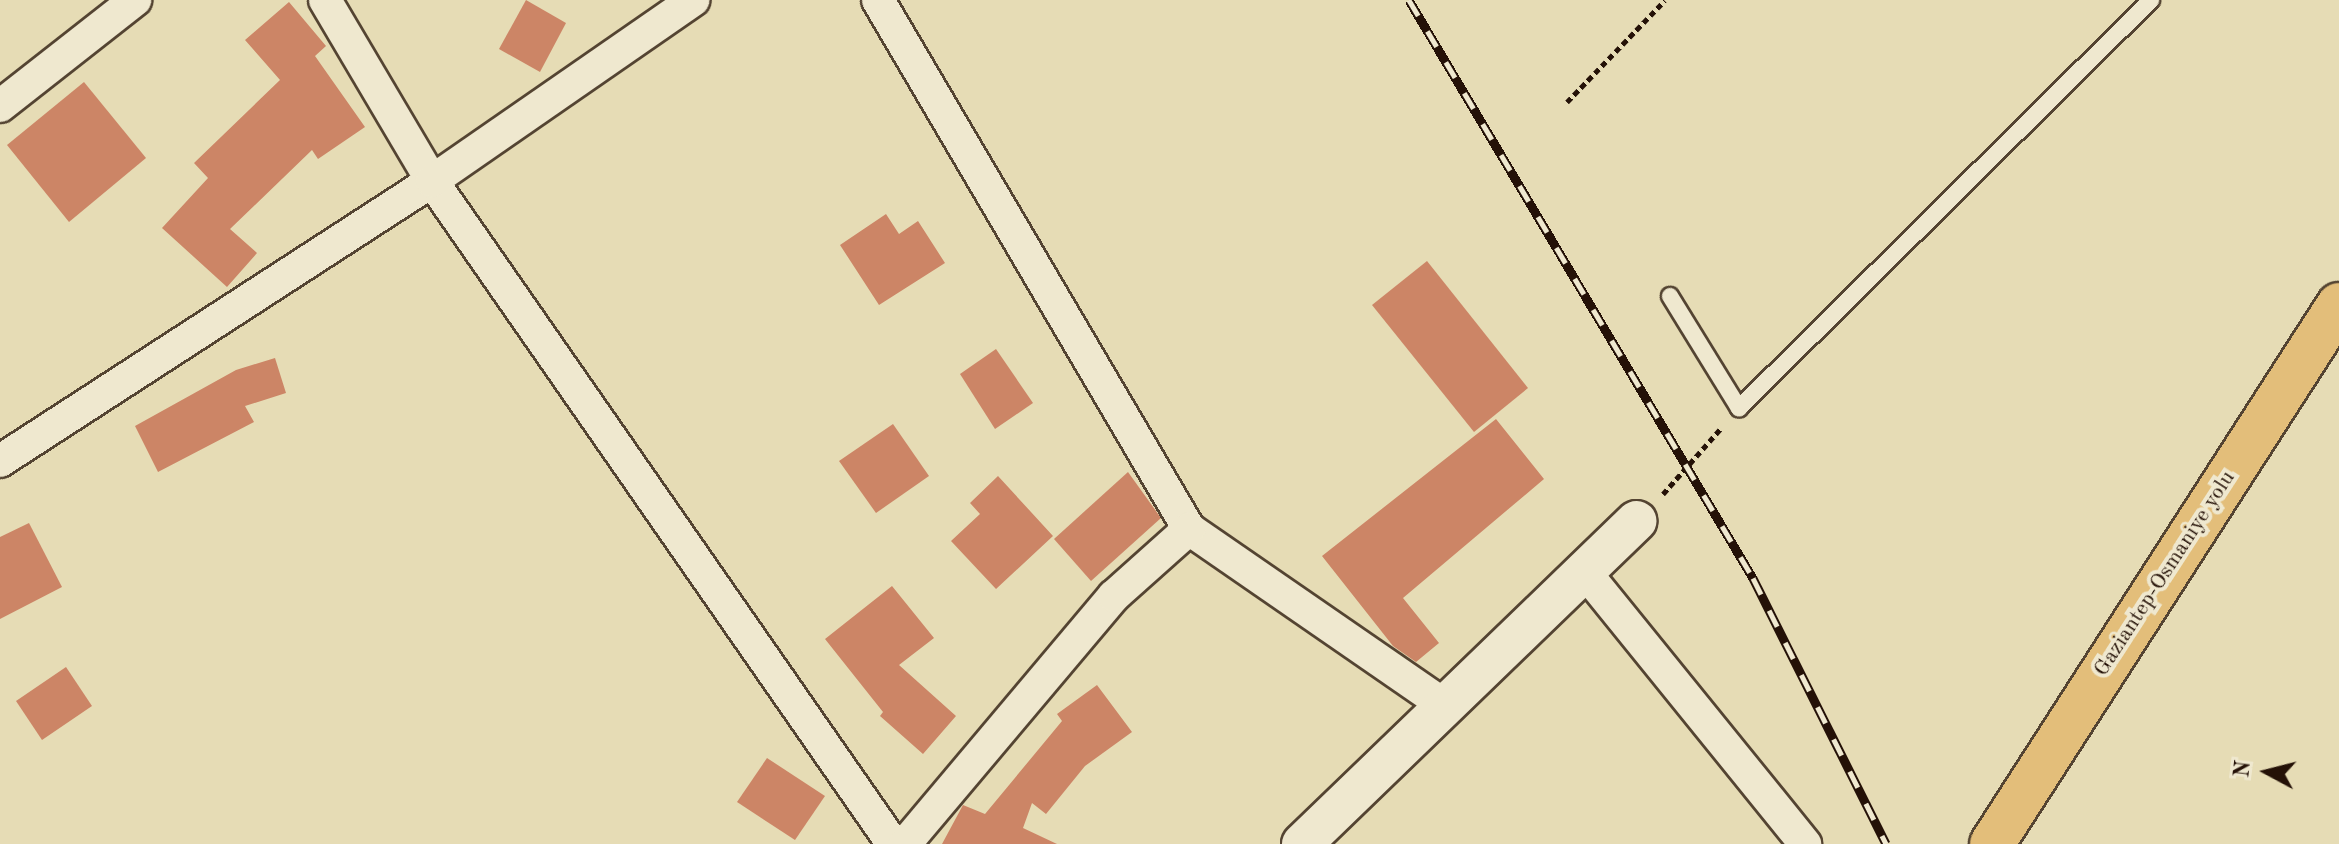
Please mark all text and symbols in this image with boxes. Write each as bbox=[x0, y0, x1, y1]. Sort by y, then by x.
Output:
street label: Gaziantep-Osmaniye yolu bbox=[2089, 466, 2241, 682]
north arrow bbox=[2227, 732, 2307, 812]
text: N bbox=[2231, 759, 2255, 779]

